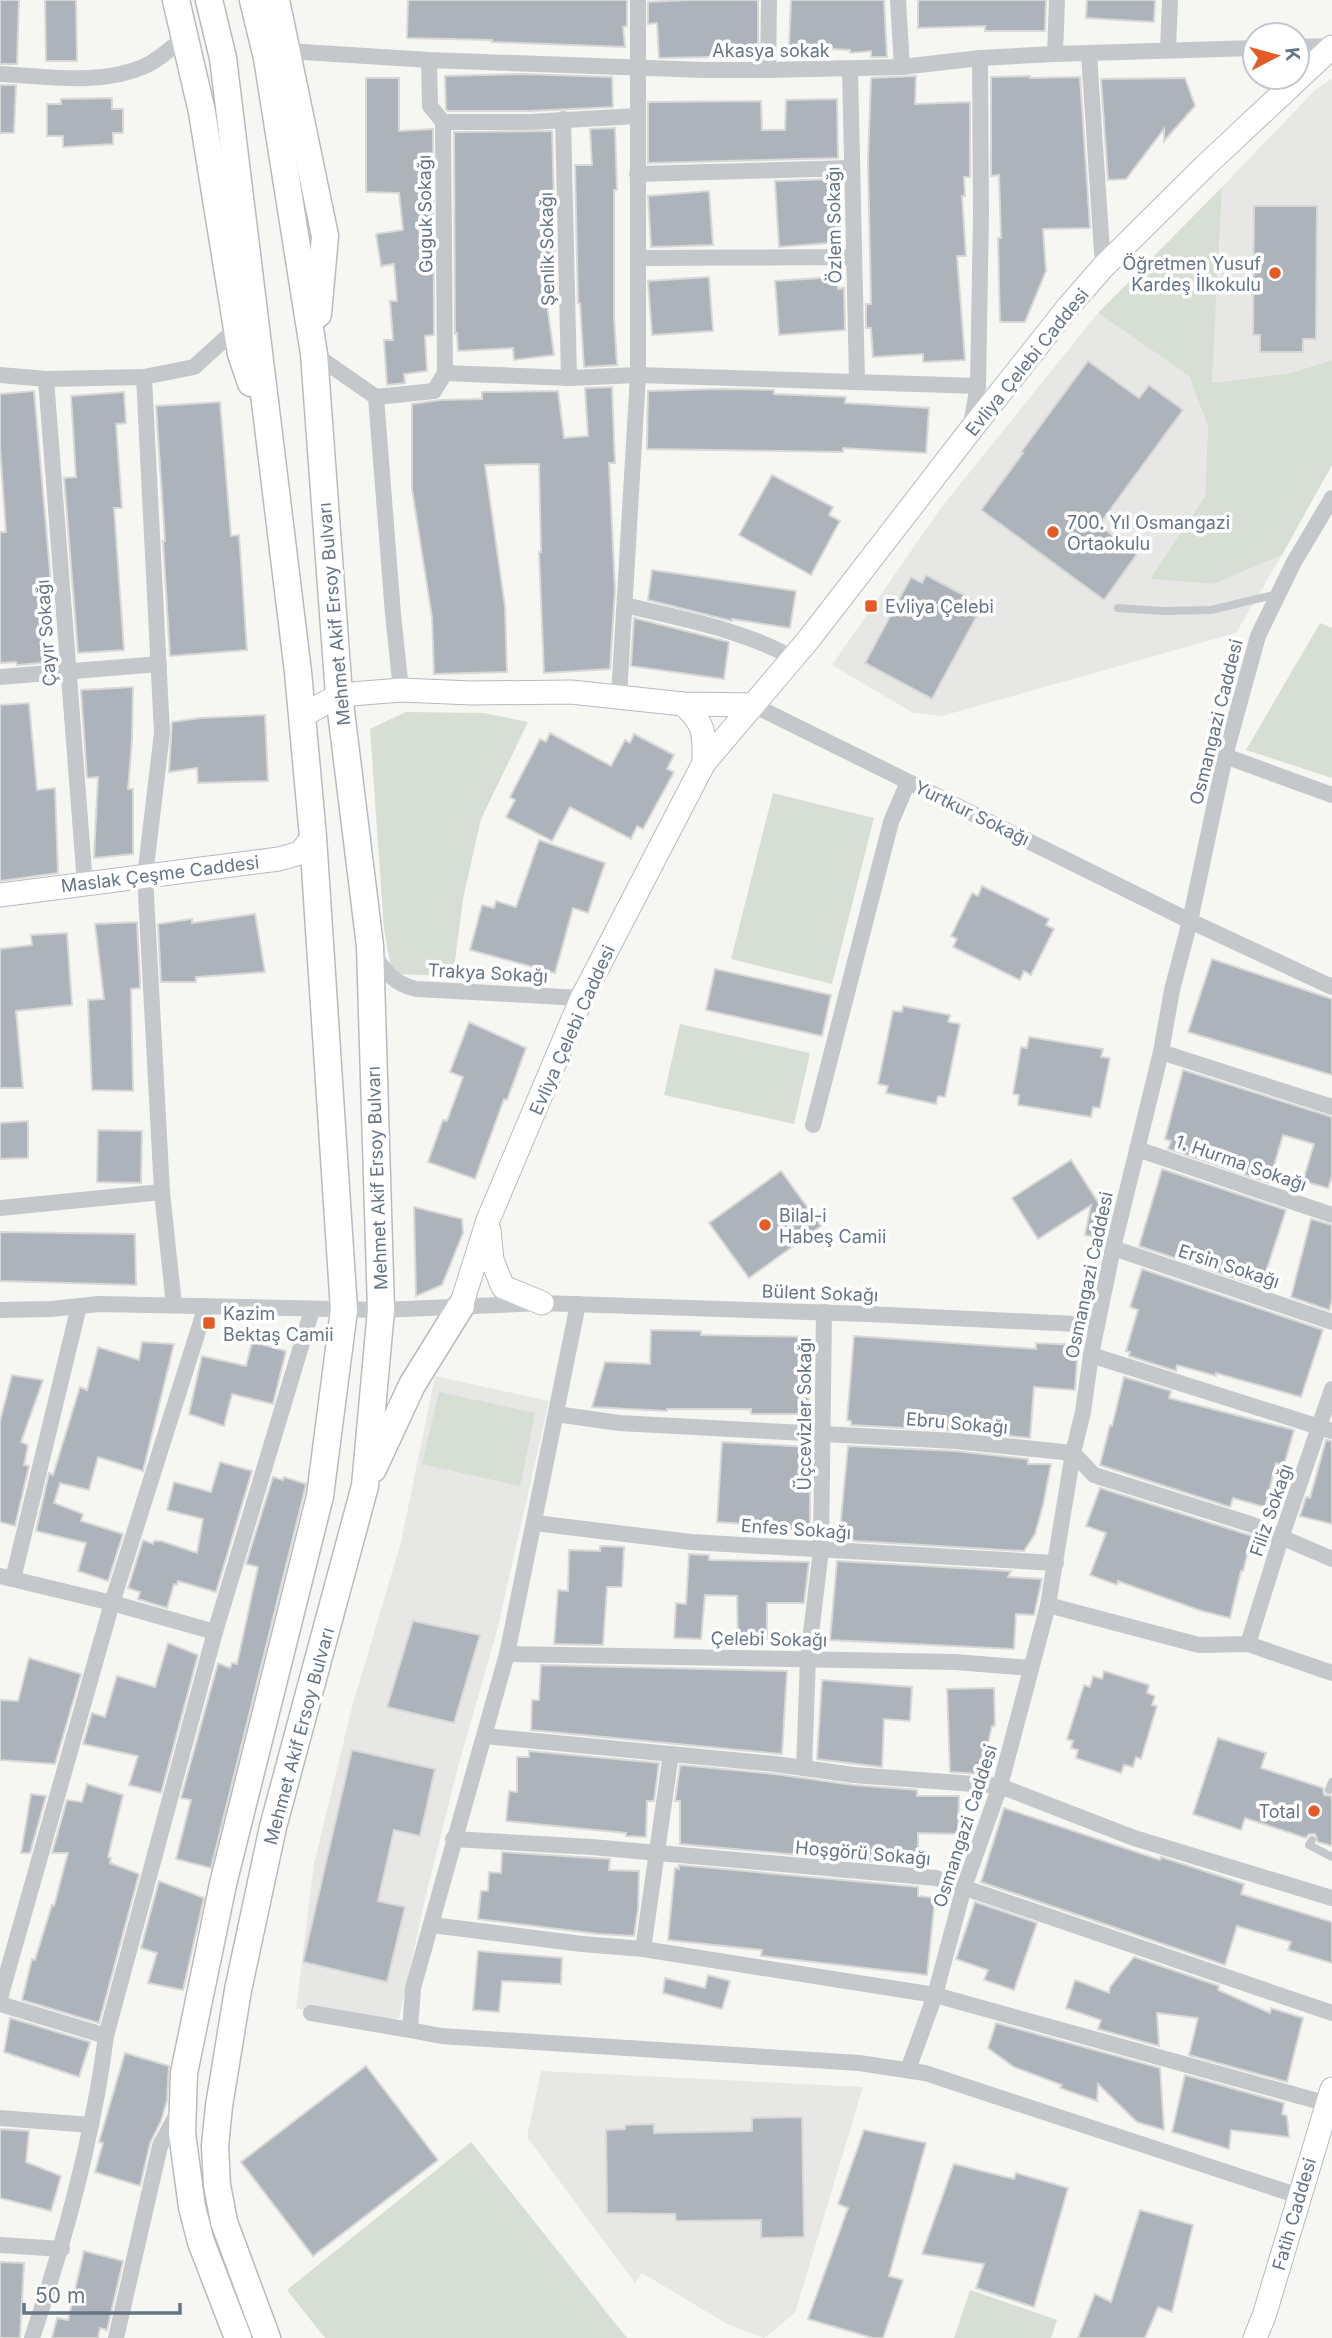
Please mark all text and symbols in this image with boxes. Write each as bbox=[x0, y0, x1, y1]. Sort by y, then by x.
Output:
north arrow bbox=[1241, 21, 1311, 91]
street label: Akasya sokak bbox=[712, 40, 830, 61]
text: K bbox=[1280, 46, 1305, 63]
street label: Guguk Sokağı bbox=[413, 155, 437, 273]
street label: Özlem Sokağı bbox=[821, 166, 846, 284]
street label: Şenlik Sokağı bbox=[536, 192, 558, 306]
place label: Öğretmen Yusuf Kardeş İlkokulu bbox=[1122, 252, 1261, 295]
marker: Öğretmen Yusuf Kardeş İlkokulu bbox=[1267, 265, 1283, 281]
street label: Evliya Çelebi Caddesi bbox=[961, 284, 1093, 440]
street label: Mehmet Akif Ersoy Bulvarı bbox=[314, 501, 354, 727]
place label: 700. Yıl Osmangazi Ortaokulu bbox=[1067, 512, 1230, 554]
marker: 700. Yıl Osmangazi Ortaokulu bbox=[1045, 524, 1061, 540]
street label: Çayır Sokağı bbox=[32, 579, 60, 687]
place label: Evliya Çelebi bbox=[885, 596, 994, 617]
marker: Evliya Çelebi bbox=[863, 598, 879, 614]
street label: Osmangazi Caddesi bbox=[1185, 637, 1247, 807]
street label: Yurtkur Sokağı bbox=[911, 776, 1033, 850]
street label: Maslak Çeşme Caddesi bbox=[60, 851, 260, 897]
street label: Evliya Çelebi Caddesi bbox=[525, 942, 619, 1118]
street label: Trakya Sokağı bbox=[427, 959, 549, 987]
street label: Mehmet Akif Ersoy Bulvarı bbox=[363, 1066, 391, 1290]
street label: 1. Hurma Sokağı bbox=[1173, 1131, 1309, 1195]
street label: Osmangazi Caddesi bbox=[1061, 1190, 1117, 1360]
place label: Bilal-i Habeş Camii bbox=[779, 1205, 886, 1247]
marker: Bilal-i Habeş Camii bbox=[757, 1217, 773, 1233]
street label: Ersin Sokağı bbox=[1176, 1240, 1282, 1292]
street label: Bülent Sokağı bbox=[761, 1280, 879, 1306]
place label: Kazim Bektaş Camii bbox=[223, 1303, 334, 1345]
marker: Kazim Bektaş Camii bbox=[201, 1315, 217, 1331]
street label: Üçcevizler Sokağı bbox=[793, 1338, 815, 1490]
street label: Ebru Sokağı bbox=[905, 1408, 1009, 1438]
street label: Filiz Sokağı bbox=[1245, 1461, 1297, 1559]
street label: Enfes Sokağı bbox=[740, 1515, 852, 1543]
street label: Mehmet Akif Ersoy Bulvarı bbox=[260, 1625, 338, 1847]
street label: Çelebi Sokağı bbox=[710, 1627, 828, 1651]
street label: Osmangazi Caddesi bbox=[929, 1742, 1001, 1910]
place label: Total bbox=[1259, 1801, 1300, 1822]
marker: Total bbox=[1306, 1803, 1322, 1819]
street label: Hoşgörü Sokağı bbox=[794, 1837, 932, 1869]
street label: Fatih Caddesi bbox=[1268, 2155, 1320, 2273]
scale bar bbox=[24, 2272, 180, 2316]
text: 50 m bbox=[35, 2283, 85, 2308]

